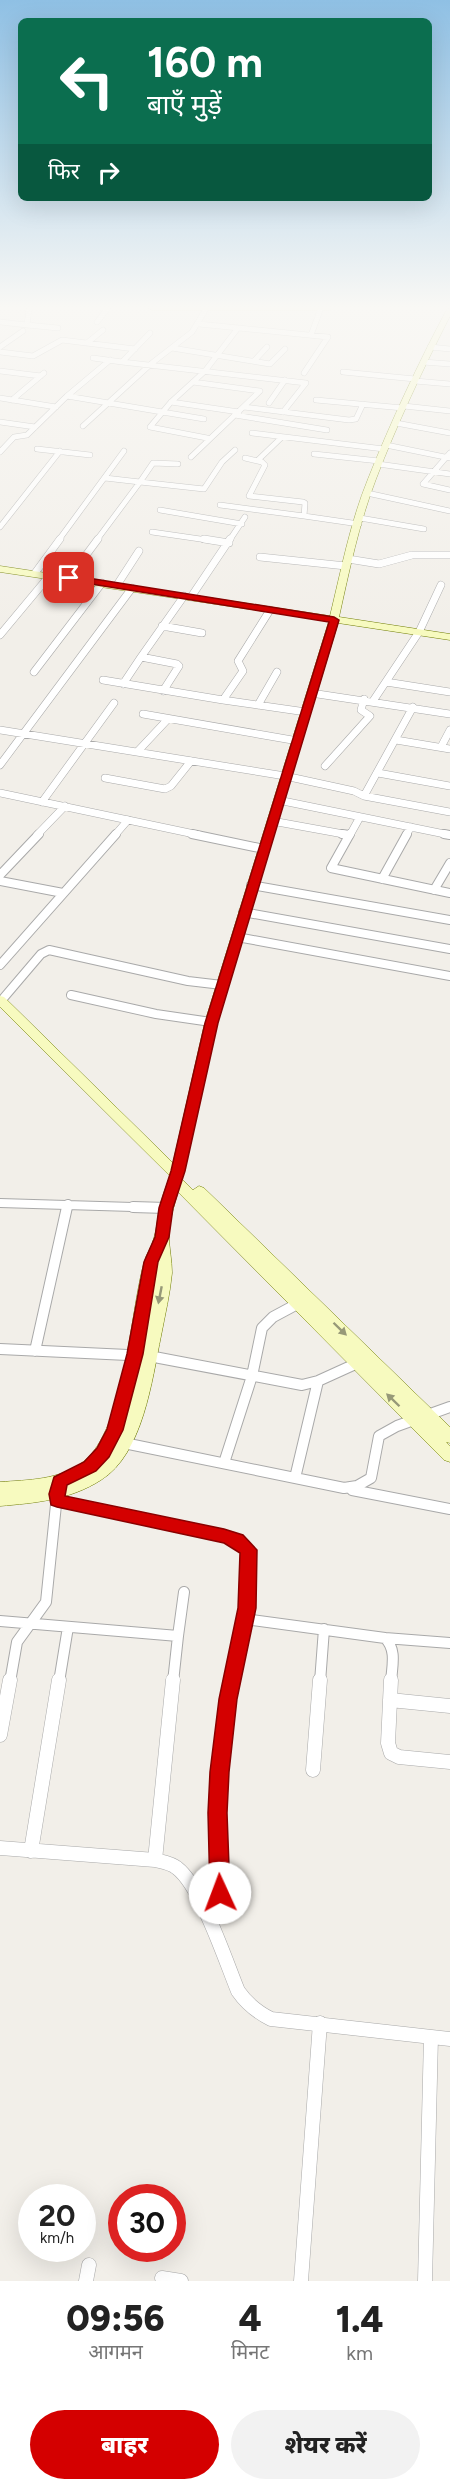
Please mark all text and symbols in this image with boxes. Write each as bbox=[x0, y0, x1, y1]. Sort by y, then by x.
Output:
text: 160 m bbox=[147, 37, 263, 88]
icon: left bbox=[48, 42, 126, 120]
text: बाएँ मुड़ें bbox=[147, 88, 222, 121]
icon: right bbox=[92, 156, 125, 189]
text: फिर bbox=[48, 158, 80, 185]
pin bbox=[43, 552, 94, 603]
icon: arrive bbox=[52, 561, 85, 594]
one-way arrow bbox=[155, 1285, 164, 1304]
one-way arrow bbox=[333, 1321, 347, 1335]
one-way arrow bbox=[386, 1393, 401, 1407]
position arrow bbox=[188, 1861, 252, 1925]
speed limit sign: 30 bbox=[108, 2184, 186, 2262]
text: 20 bbox=[39, 2197, 75, 2234]
text: km/h bbox=[40, 2229, 74, 2247]
text: 09:56 bbox=[66, 2297, 165, 2340]
text: 4 bbox=[239, 2297, 262, 2340]
text: 1.4 bbox=[336, 2298, 384, 2341]
text: आगमन bbox=[88, 2340, 143, 2364]
text: मिनट bbox=[231, 2340, 269, 2364]
text: km bbox=[346, 2341, 373, 2365]
button: बाहर bbox=[30, 2410, 219, 2479]
button: शेयर करें bbox=[231, 2410, 420, 2479]

